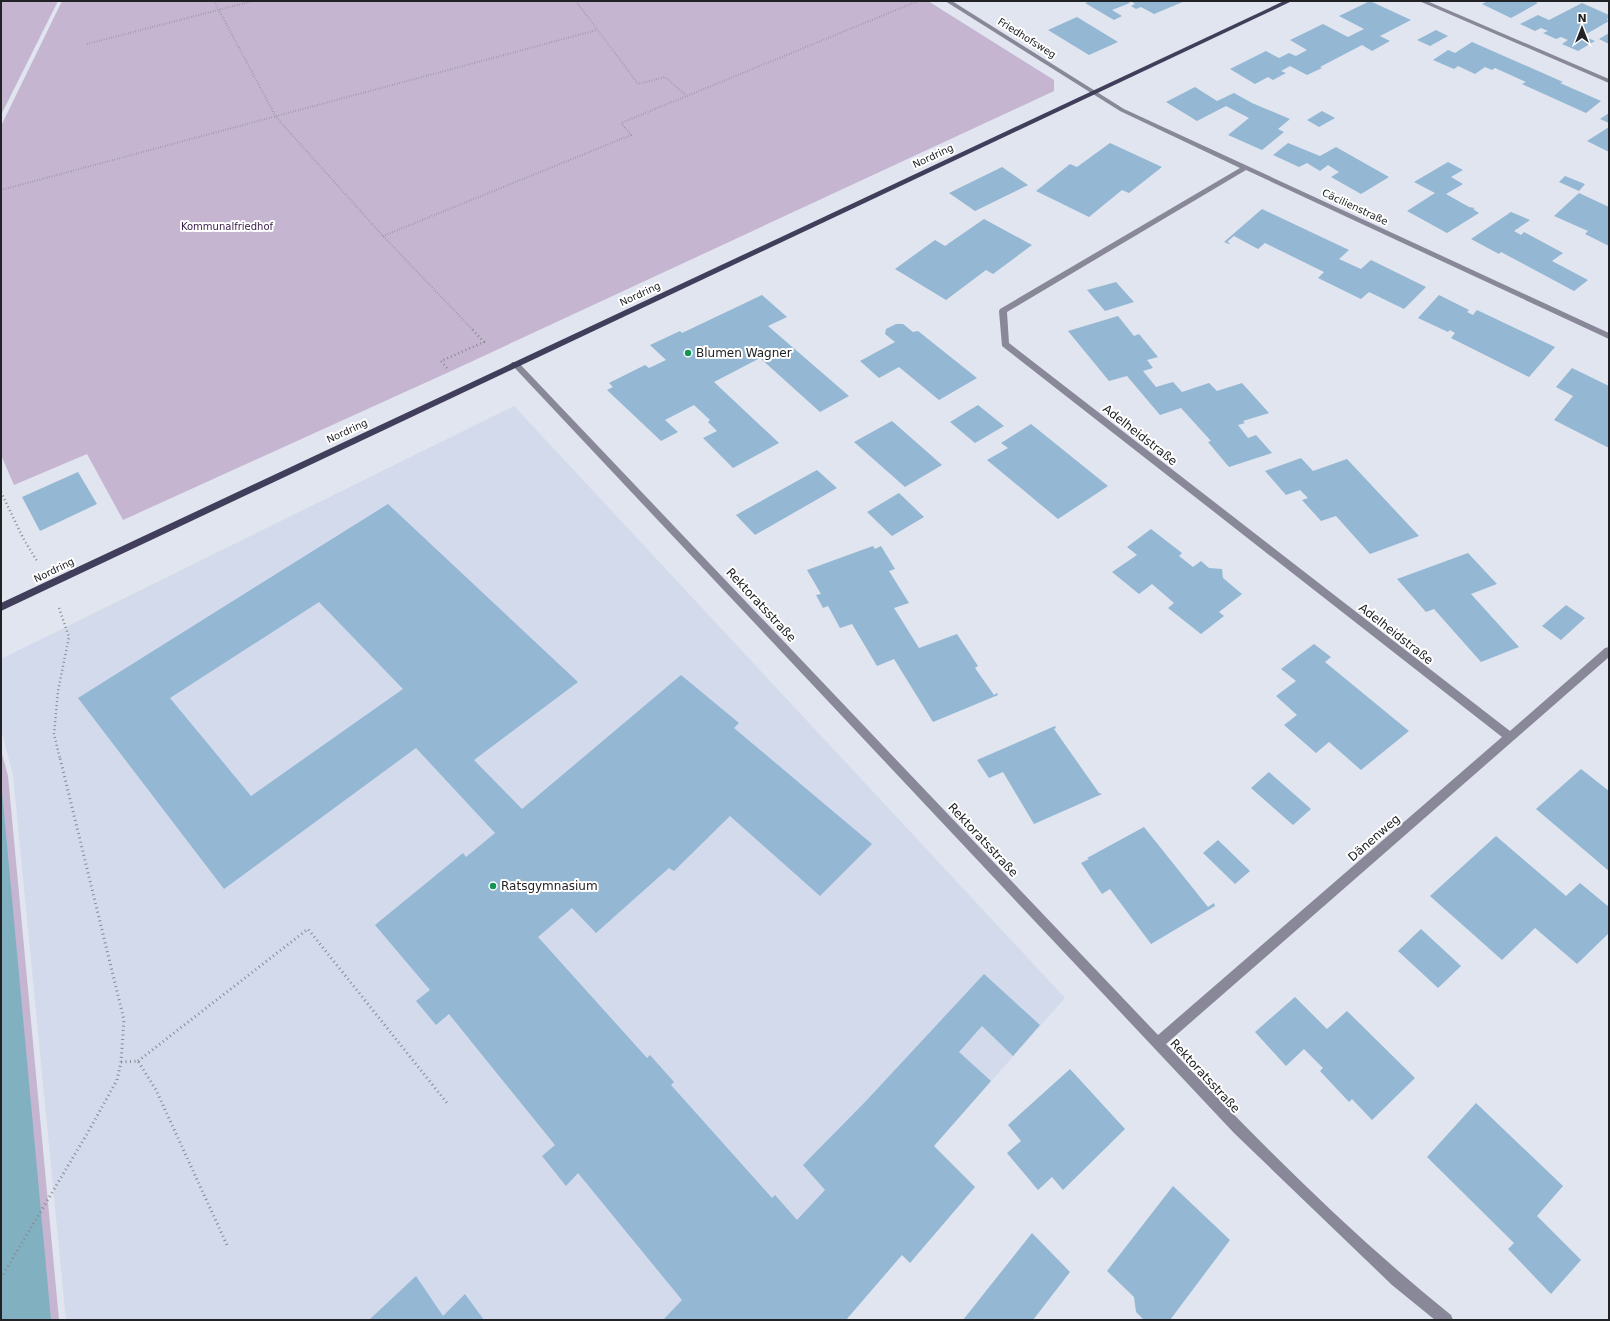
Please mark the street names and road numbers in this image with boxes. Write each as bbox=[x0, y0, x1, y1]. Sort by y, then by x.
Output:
street label: Friedhofsweg bbox=[996, 16, 1058, 60]
street label: Nordring bbox=[911, 142, 955, 170]
street label: Cäcilienstraße bbox=[1320, 187, 1390, 227]
street label: Nordring bbox=[618, 280, 662, 308]
street label: Adelheidstraße bbox=[1100, 402, 1180, 468]
street label: Nordring bbox=[325, 417, 369, 445]
street label: Nordring bbox=[32, 556, 76, 584]
street label: Rektoratsstraße bbox=[723, 565, 799, 645]
street label: Adelheidstraße bbox=[1356, 601, 1436, 667]
street label: Rektoratsstraße bbox=[945, 800, 1021, 880]
street label: Dänenweg bbox=[1345, 812, 1403, 864]
street label: Rektoratsstraße bbox=[1167, 1036, 1243, 1116]

